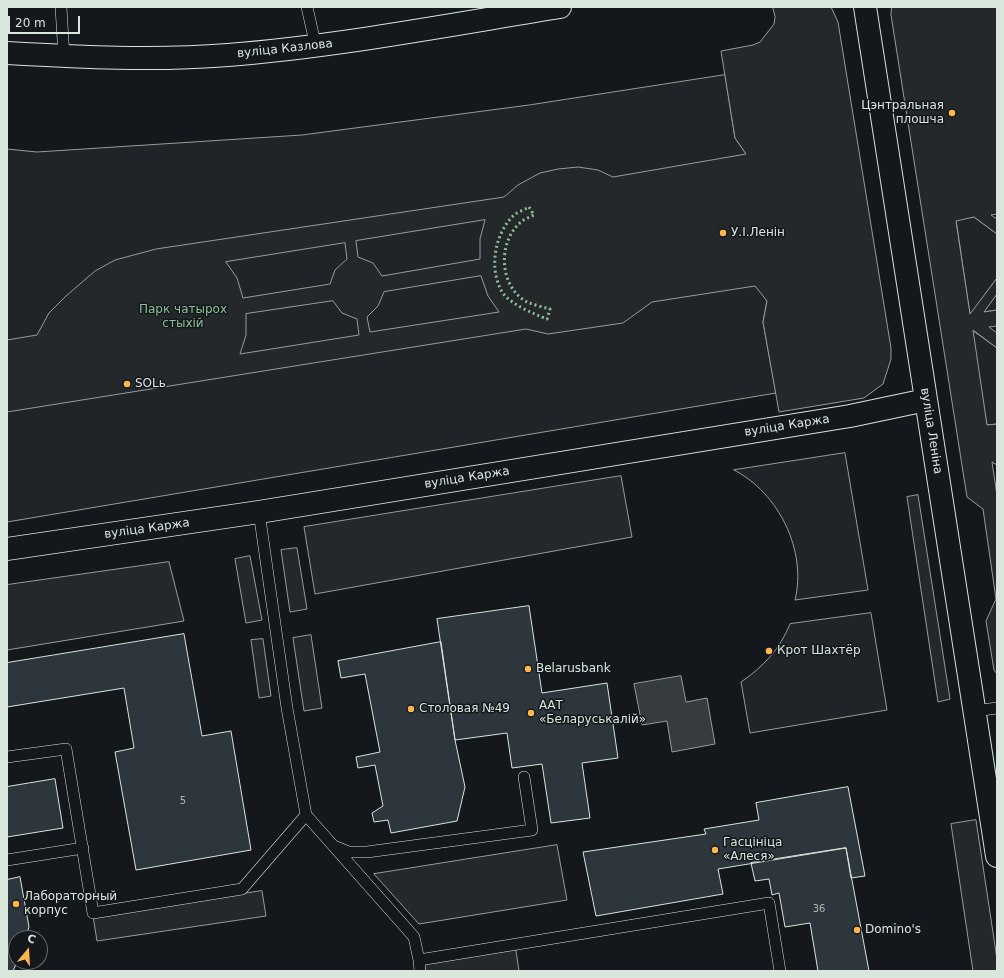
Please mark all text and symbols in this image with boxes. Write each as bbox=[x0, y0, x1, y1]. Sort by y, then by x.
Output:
scale bar bbox=[10, 8, 82, 34]
text: 20 m bbox=[15, 16, 46, 30]
street label: вуліца Казлова bbox=[236, 37, 334, 61]
place label: Цэнтральная плошча bbox=[861, 99, 944, 127]
marker: Цэнтральная плошча bbox=[947, 108, 957, 118]
place label: У.І.Ленін bbox=[731, 226, 785, 240]
marker: У.І.Ленін bbox=[718, 228, 728, 238]
park label: Парк чатырох стыхій bbox=[139, 303, 227, 331]
place label: SOLь bbox=[135, 377, 166, 391]
marker: SOLь bbox=[122, 379, 132, 389]
street label: вуліца Леніна bbox=[917, 387, 945, 475]
street label: вуліца Каржа bbox=[743, 412, 831, 440]
street label: вуліца Каржа bbox=[423, 464, 511, 492]
street label: вуліца Каржа bbox=[103, 516, 191, 542]
place label: Крот Шахтёр bbox=[777, 644, 861, 658]
marker: Крот Шахтёр bbox=[764, 646, 774, 656]
place label: Belarusbank bbox=[536, 662, 611, 676]
marker: Belarusbank bbox=[523, 664, 533, 674]
place label: ААТ «Беларуськалій» bbox=[539, 699, 646, 727]
place label: Столовая №49 bbox=[419, 702, 510, 716]
marker: Столовая №49 bbox=[406, 704, 416, 714]
marker: ААТ «Беларуськалій» bbox=[526, 708, 536, 718]
house number: 5 bbox=[180, 795, 186, 807]
place label: Гасцініца «Алеся» bbox=[723, 836, 782, 864]
marker: Гасцініца «Алеся» bbox=[710, 845, 720, 855]
place label: Лабораторный корпус bbox=[24, 890, 117, 918]
marker: Лабораторный корпус bbox=[11, 899, 21, 909]
house number: 36 bbox=[813, 903, 825, 915]
place label: Domino's bbox=[865, 923, 921, 937]
marker: Domino's bbox=[852, 925, 862, 935]
north arrow bbox=[8, 930, 48, 970]
text: С bbox=[26, 932, 37, 946]

